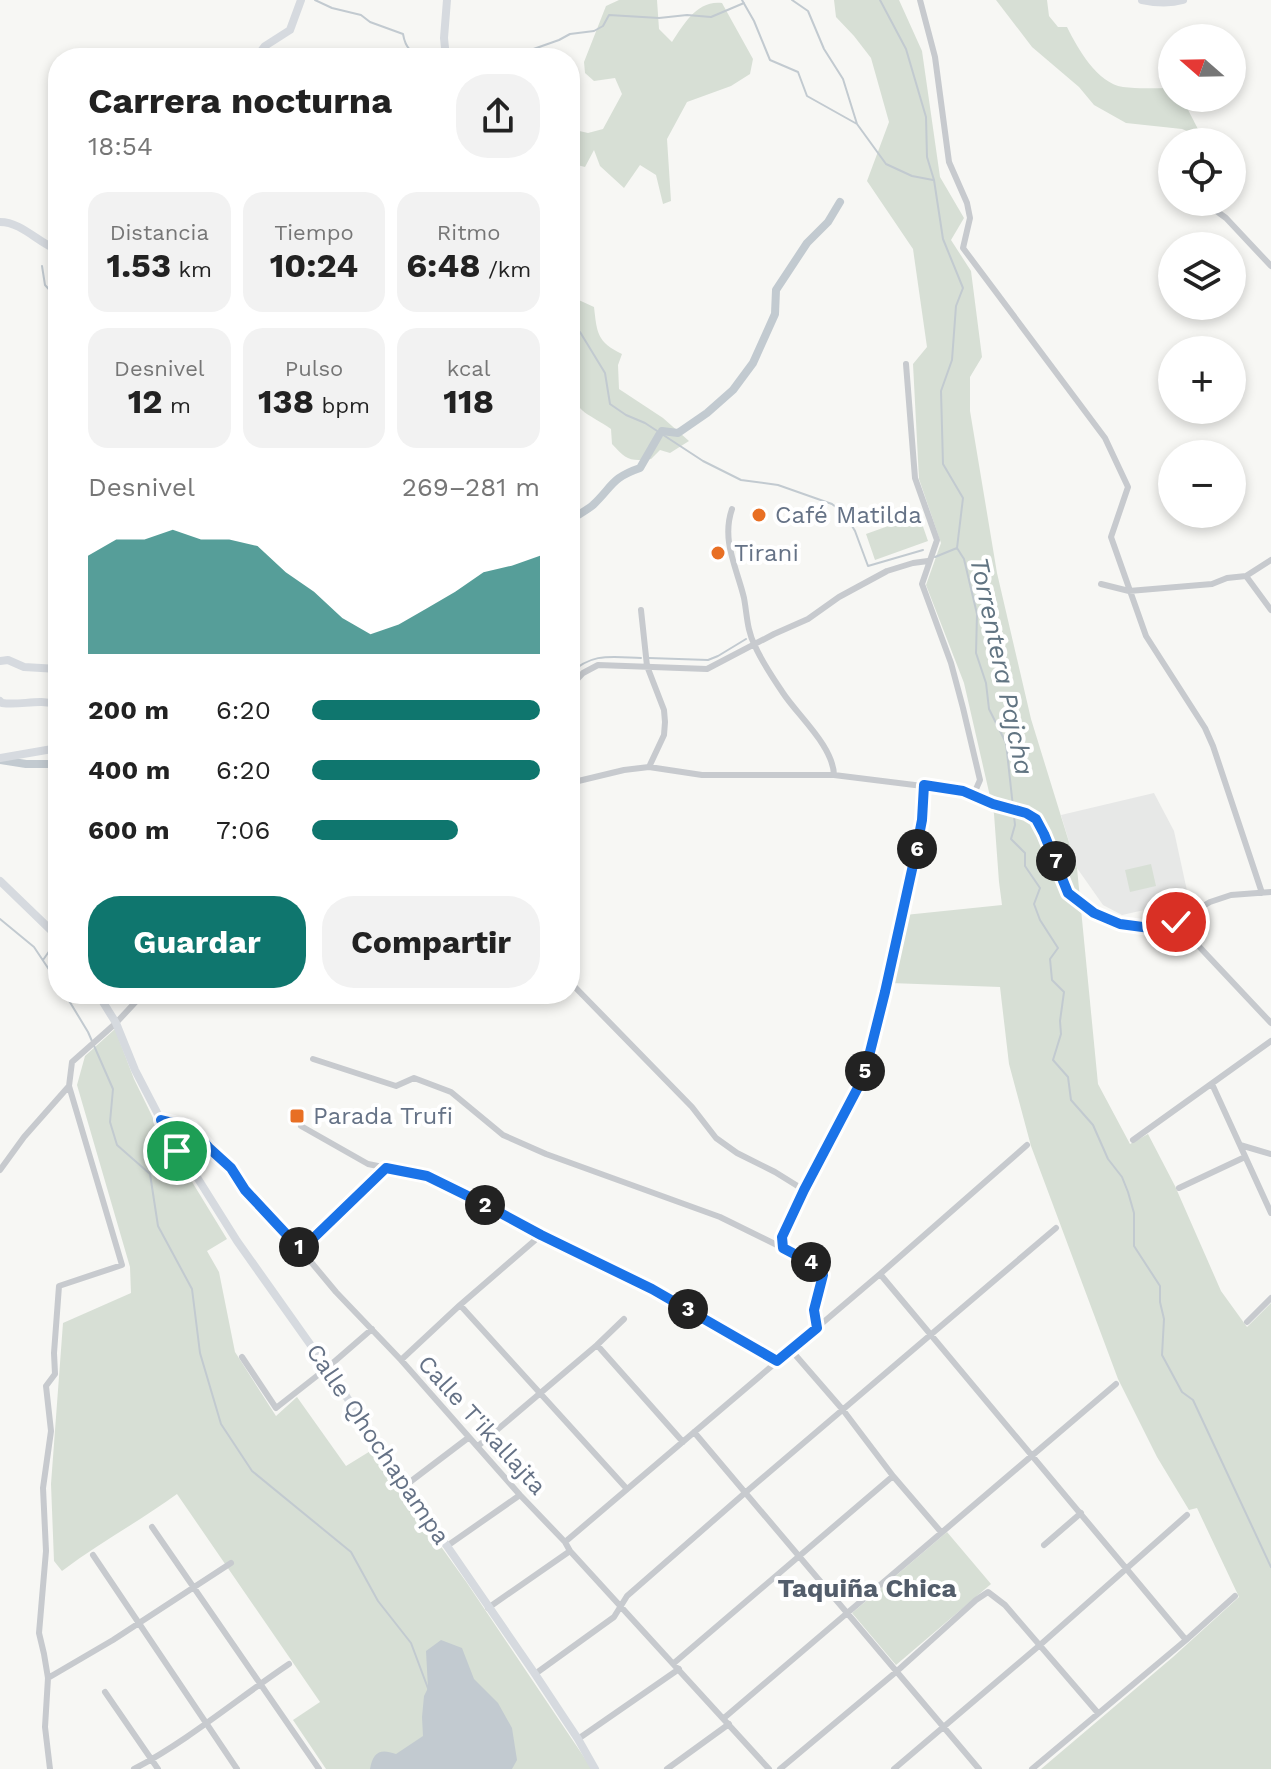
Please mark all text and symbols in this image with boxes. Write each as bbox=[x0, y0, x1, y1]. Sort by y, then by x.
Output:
north arrow bbox=[1158, 24, 1246, 112]
map controls bbox=[1158, 24, 1246, 528]
button: share bbox=[456, 74, 540, 158]
text: Carrera nocturna bbox=[88, 80, 392, 122]
button: locate bbox=[1158, 128, 1246, 216]
text: 18:54 bbox=[88, 131, 153, 161]
text: Distancia bbox=[110, 220, 209, 245]
text: Tiempo bbox=[274, 220, 354, 245]
text: Ritmo bbox=[437, 220, 501, 245]
button: layers bbox=[1158, 232, 1246, 320]
text: 1.53 bbox=[107, 245, 171, 285]
text: 10:24 bbox=[270, 245, 358, 285]
text: 6:48 bbox=[406, 245, 481, 285]
text: km bbox=[171, 257, 212, 282]
text: /km bbox=[481, 257, 531, 282]
button: + bbox=[1158, 336, 1246, 424]
text: Desnivel bbox=[114, 356, 205, 381]
text: Pulso bbox=[285, 356, 343, 381]
text: kcal bbox=[447, 356, 490, 381]
text: 12 bbox=[128, 381, 163, 421]
text: 138 bbox=[258, 381, 314, 421]
text: 118 bbox=[443, 381, 494, 421]
text: m bbox=[163, 393, 191, 418]
text: bpm bbox=[314, 393, 370, 418]
button: − bbox=[1158, 440, 1246, 528]
text: Desnivel bbox=[88, 472, 195, 502]
text: 269–281 m bbox=[402, 472, 540, 502]
place label: Café Matilda bbox=[775, 501, 922, 529]
marker: Café Matilda bbox=[750, 506, 768, 524]
place label: Tirani bbox=[734, 539, 799, 567]
marker: Tirani bbox=[709, 544, 727, 562]
water label: Torrentera Pajcha bbox=[964, 554, 1040, 778]
text: 200 m bbox=[88, 695, 169, 725]
text: 6:20 bbox=[216, 695, 271, 725]
text: 400 m bbox=[88, 755, 170, 785]
text: 6:20 bbox=[216, 755, 271, 785]
text: 600 m bbox=[88, 815, 169, 845]
text: 7:06 bbox=[216, 815, 270, 845]
pin: 6 bbox=[897, 829, 937, 869]
text: 6 bbox=[910, 836, 924, 861]
pin: 7 bbox=[1036, 841, 1076, 881]
text: 7 bbox=[1049, 848, 1063, 873]
pin bbox=[1142, 888, 1210, 956]
button: Guardar bbox=[88, 896, 306, 988]
button: Compartir bbox=[322, 896, 540, 988]
icon: check bbox=[1154, 900, 1198, 944]
pin: 5 bbox=[845, 1051, 885, 1091]
text: 5 bbox=[859, 1058, 871, 1083]
place label: Parada Trufi bbox=[313, 1102, 453, 1130]
marker: Parada Trufi bbox=[288, 1107, 306, 1125]
pin bbox=[143, 1117, 211, 1185]
icon: arrive bbox=[155, 1129, 199, 1173]
pin: 2 bbox=[465, 1185, 505, 1225]
text: 2 bbox=[478, 1192, 492, 1217]
pin: 1 bbox=[279, 1227, 319, 1267]
text: 1 bbox=[294, 1234, 304, 1259]
pin: 4 bbox=[791, 1242, 831, 1282]
text: 4 bbox=[804, 1249, 818, 1274]
pin: 3 bbox=[668, 1289, 708, 1329]
text: 3 bbox=[681, 1296, 695, 1321]
street label: Calle Qhochapampa bbox=[300, 1338, 456, 1550]
street label: Calle T'ikallajta bbox=[412, 1350, 552, 1500]
district label: Taquiña Chica bbox=[777, 1573, 957, 1603]

